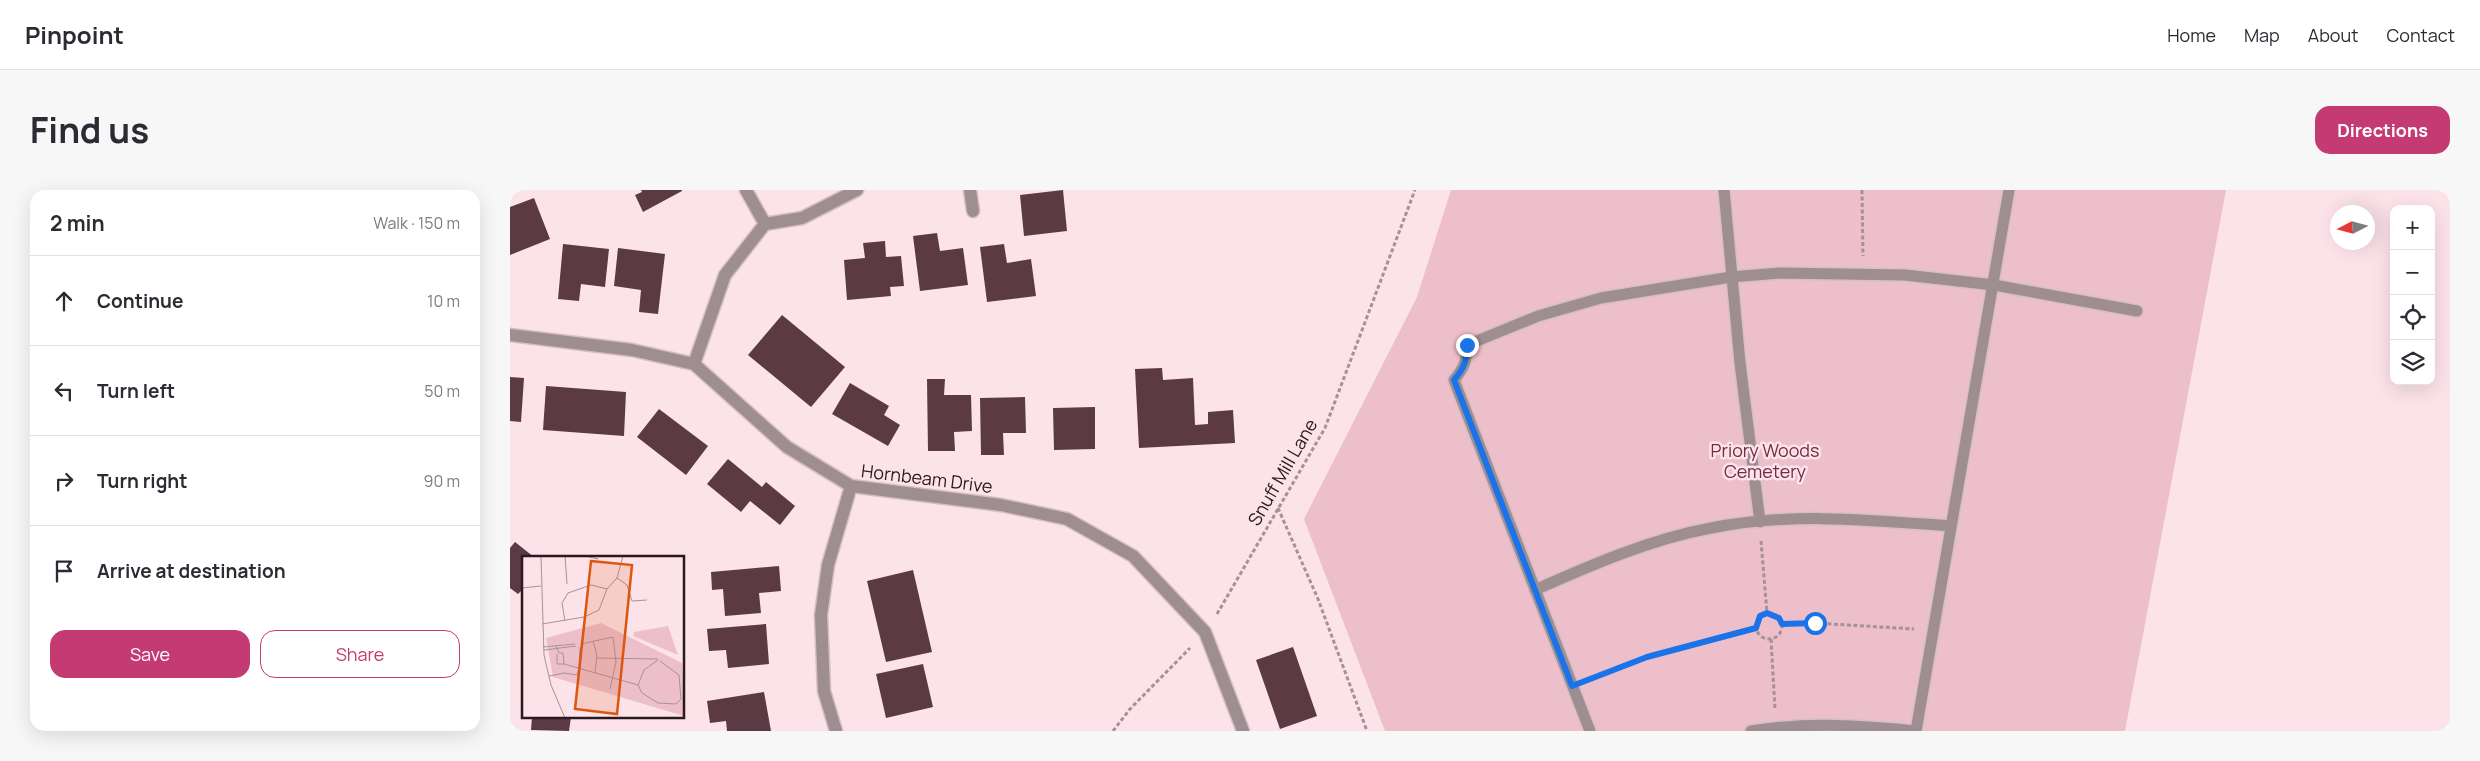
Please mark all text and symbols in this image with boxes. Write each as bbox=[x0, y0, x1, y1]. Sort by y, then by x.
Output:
text: Pinpoint bbox=[25, 18, 124, 51]
text: Home bbox=[2167, 23, 2216, 47]
text: Map bbox=[2244, 23, 2280, 47]
text: About bbox=[2308, 23, 2358, 47]
text: Contact bbox=[2386, 23, 2455, 47]
text: Find us bbox=[30, 106, 149, 154]
button: Directions bbox=[2315, 106, 2450, 154]
north arrow bbox=[2330, 205, 2375, 250]
map controls bbox=[2390, 205, 2435, 385]
button: + bbox=[2390, 205, 2435, 250]
text: 2 min bbox=[50, 209, 105, 237]
text: Walk · 150 m bbox=[373, 212, 460, 234]
button: − bbox=[2390, 250, 2435, 295]
icon: ahead bbox=[50, 287, 78, 315]
text: Continue bbox=[97, 288, 183, 314]
text: 10 m bbox=[427, 290, 460, 312]
button: locate bbox=[2390, 295, 2435, 340]
route end bbox=[1456, 334, 1479, 357]
button: layers bbox=[2390, 340, 2435, 385]
icon: left bbox=[50, 377, 78, 405]
text: Turn left bbox=[97, 378, 175, 404]
text: 50 m bbox=[424, 380, 460, 402]
street label: Snuff Mill Lane bbox=[1242, 414, 1322, 530]
park label: Priory Woods Cemetery bbox=[1711, 438, 1819, 483]
street label: Hornbeam Drive bbox=[860, 458, 994, 498]
icon: right bbox=[50, 467, 78, 495]
text: Turn right bbox=[97, 468, 187, 494]
text: 90 m bbox=[424, 470, 460, 492]
inset map bbox=[522, 556, 685, 718]
icon: arrive bbox=[50, 557, 78, 585]
text: Arrive at destination bbox=[97, 558, 286, 584]
route start bbox=[1804, 612, 1827, 635]
button: Save bbox=[50, 630, 250, 678]
button: Share bbox=[260, 630, 460, 678]

